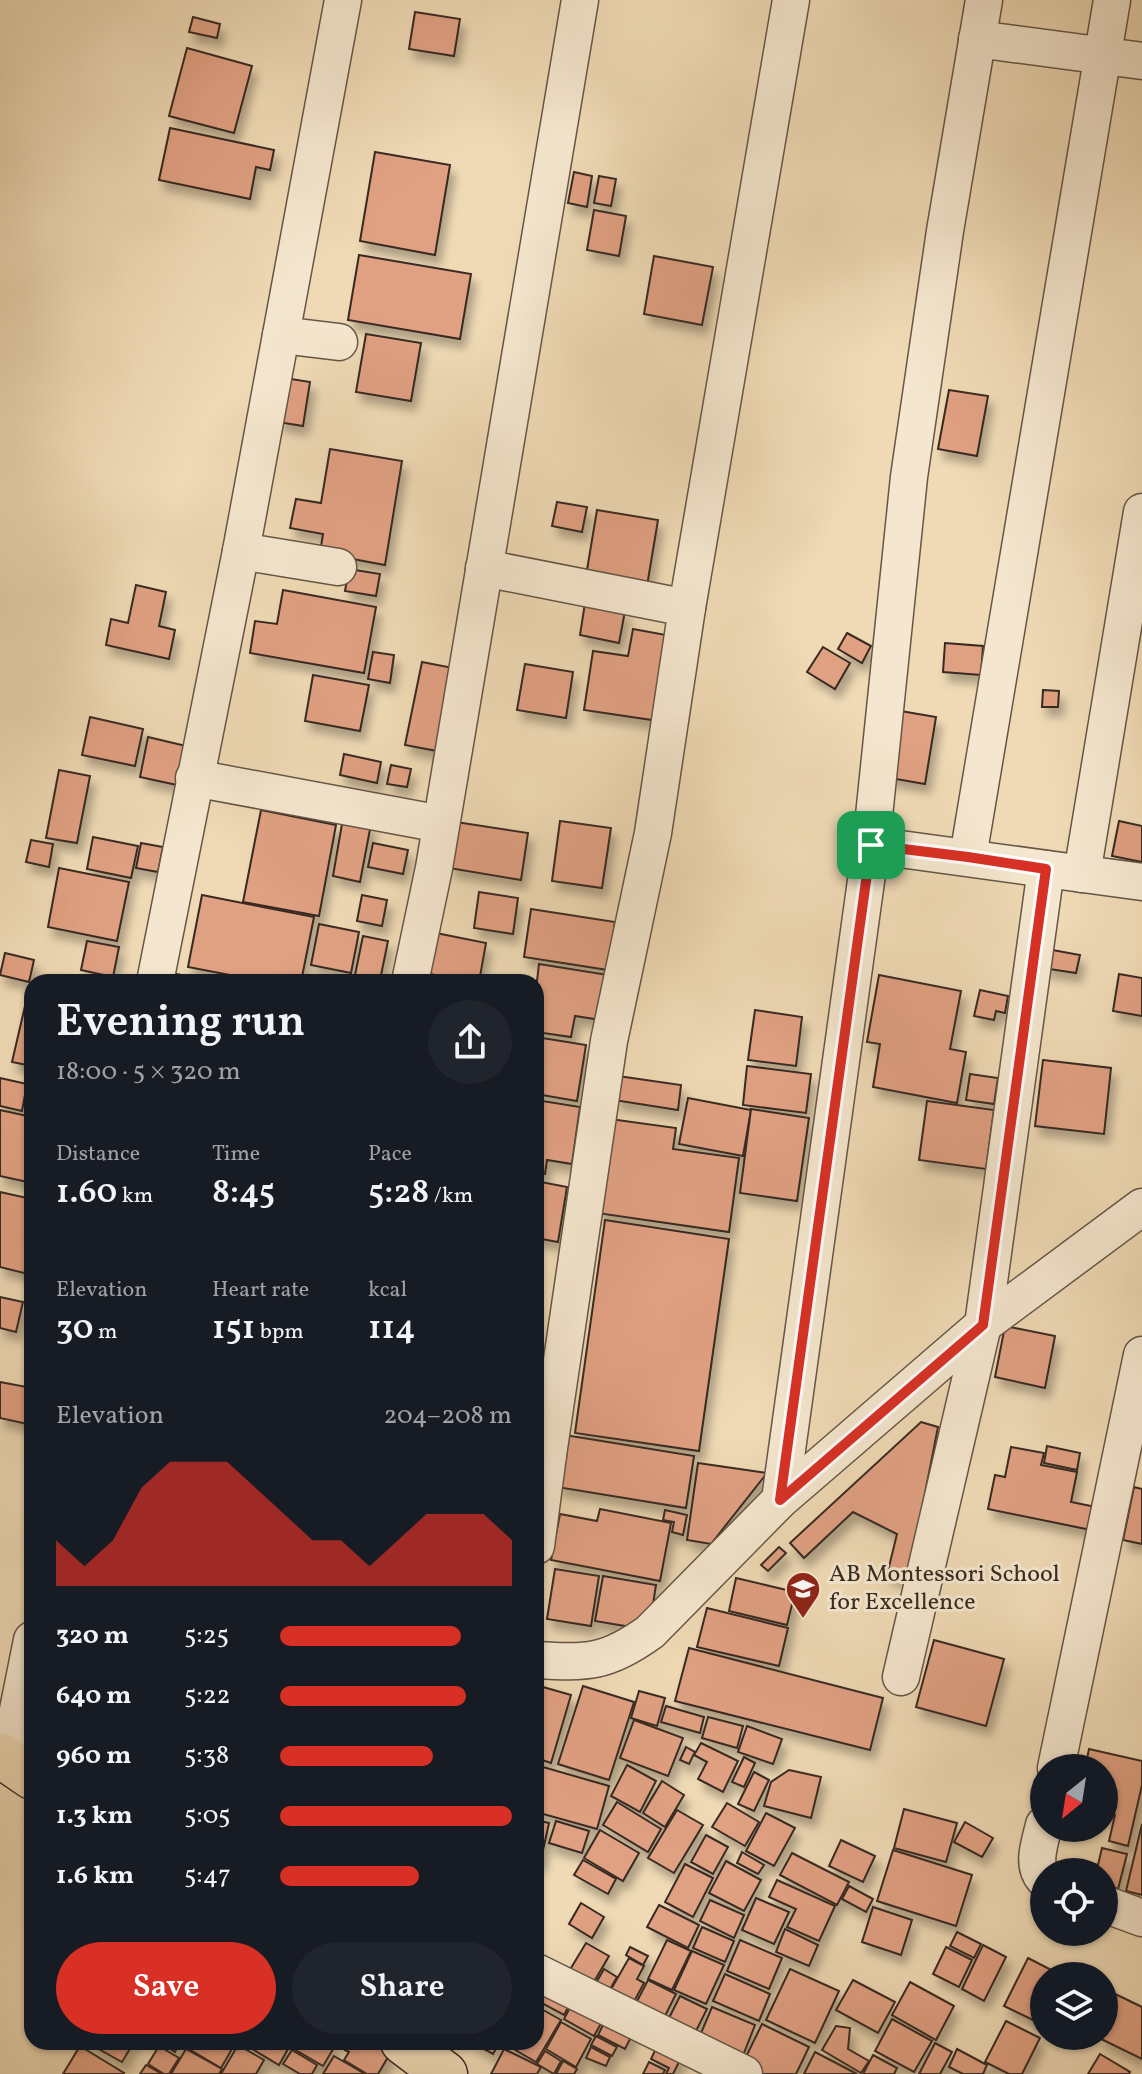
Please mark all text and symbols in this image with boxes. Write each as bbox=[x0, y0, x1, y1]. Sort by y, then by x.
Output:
pin bbox=[837, 811, 905, 879]
icon: arrive bbox=[849, 823, 893, 867]
text: Evening run bbox=[56, 993, 305, 1054]
button: share bbox=[428, 1000, 512, 1084]
text: 18:00 · 5 × 320 m bbox=[56, 1054, 241, 1090]
text: Distance bbox=[56, 1139, 140, 1170]
text: Time bbox=[212, 1139, 260, 1170]
text: Pace bbox=[368, 1139, 412, 1170]
text: 1.60 bbox=[56, 1170, 117, 1217]
text: 8:45 bbox=[212, 1170, 275, 1217]
text: 5:28 bbox=[368, 1170, 429, 1217]
text: km bbox=[117, 1181, 153, 1212]
text: /km bbox=[429, 1181, 473, 1212]
text: Elevation bbox=[56, 1275, 147, 1306]
text: Heart rate bbox=[212, 1275, 309, 1306]
text: kcal bbox=[368, 1275, 407, 1306]
text: 30 bbox=[56, 1306, 94, 1353]
text: 151 bbox=[212, 1306, 255, 1353]
text: 114 bbox=[368, 1306, 415, 1353]
text: m bbox=[94, 1317, 117, 1348]
text: bpm bbox=[255, 1317, 304, 1348]
text: Elevation bbox=[56, 1398, 164, 1434]
text: 204–208 m bbox=[383, 1398, 512, 1434]
place label: AB Montessori School for Excellence bbox=[829, 1558, 1060, 1620]
school or university icon: AB Montessori School for Excellence bbox=[784, 1570, 822, 1620]
text: 320 m bbox=[56, 1618, 129, 1654]
text: 5:25 bbox=[184, 1618, 229, 1654]
text: 640 m bbox=[56, 1678, 132, 1714]
text: 5:22 bbox=[184, 1678, 231, 1714]
text: 960 m bbox=[56, 1738, 131, 1774]
text: 5:38 bbox=[184, 1738, 229, 1774]
north arrow bbox=[1030, 1754, 1118, 1842]
map controls bbox=[1030, 1754, 1118, 2050]
text: 1.3 km bbox=[56, 1798, 133, 1834]
text: 5:05 bbox=[184, 1798, 231, 1834]
text: 1.6 km bbox=[56, 1858, 134, 1894]
text: 5:47 bbox=[184, 1858, 231, 1894]
button: locate bbox=[1030, 1858, 1118, 1946]
button: Save bbox=[56, 1942, 276, 2034]
button: Share bbox=[292, 1942, 512, 2034]
button: layers bbox=[1030, 1962, 1118, 2050]

